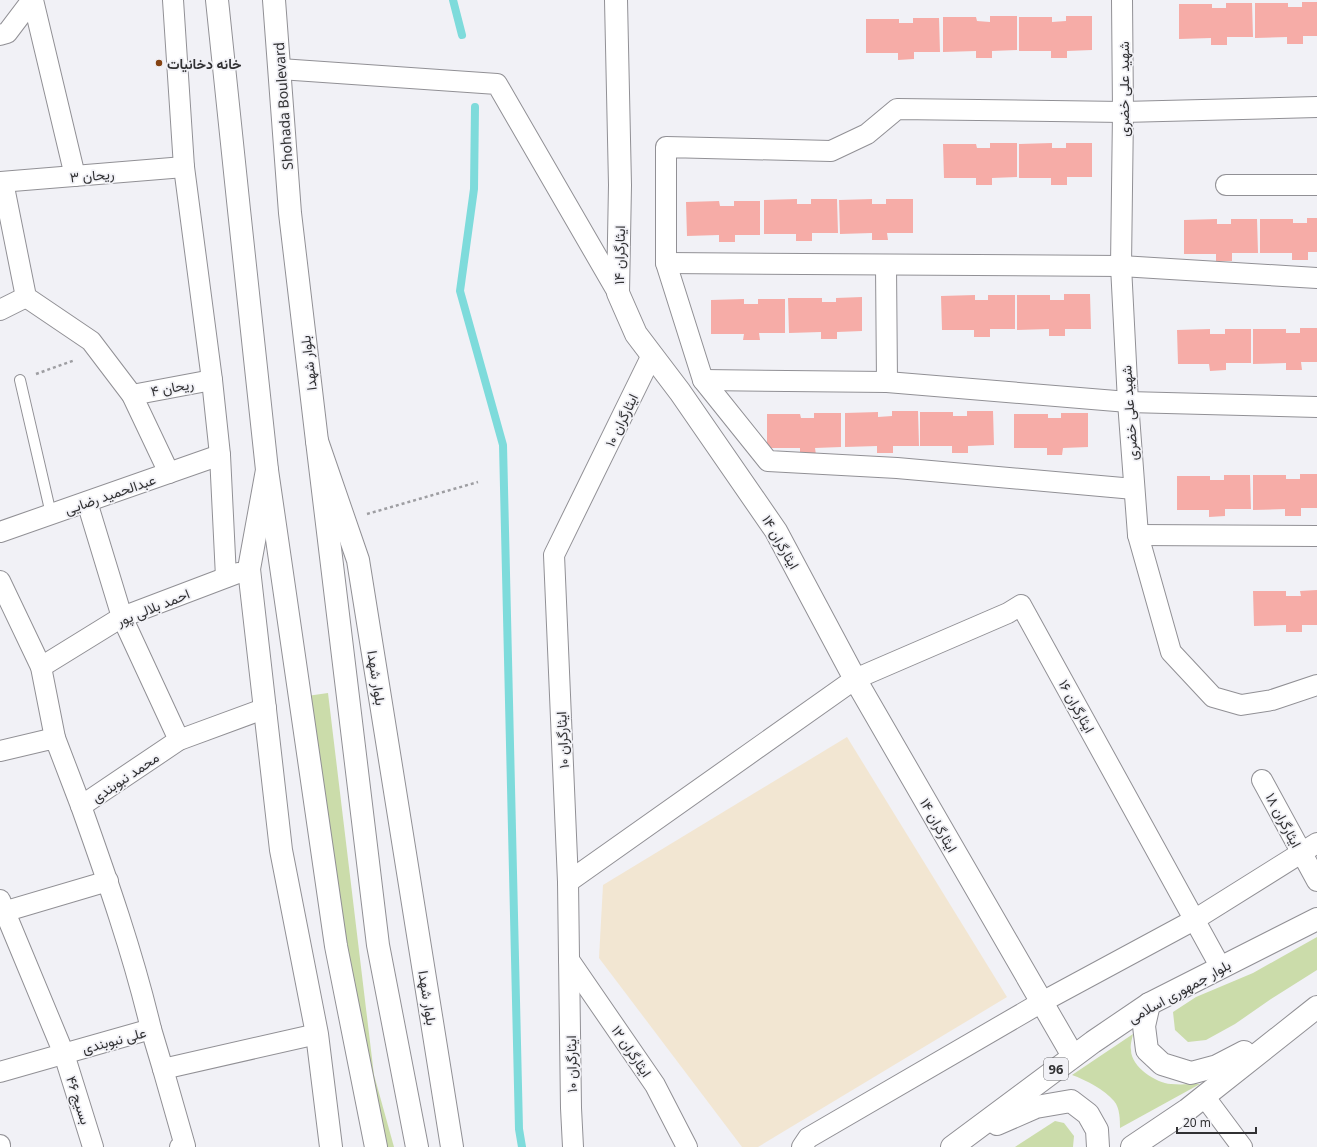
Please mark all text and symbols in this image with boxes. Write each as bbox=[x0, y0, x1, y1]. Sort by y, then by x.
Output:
street label: شهید علی خضری bbox=[1114, 41, 1133, 137]
street label: Shohada Boulevard bbox=[269, 42, 297, 170]
place label: خانه دخانیات bbox=[167, 54, 242, 73]
marker: خانه دخانیات bbox=[154, 58, 164, 68]
street label: ریحان ۳ bbox=[69, 164, 115, 186]
street label: ایثارگران ۱۴ bbox=[609, 225, 629, 285]
street label: بلوار شهدا bbox=[295, 334, 321, 392]
street label: شهید علی خضری bbox=[1116, 365, 1142, 461]
street label: ریحان ۴ bbox=[149, 373, 195, 400]
street label: ایثارگران ۱۰ bbox=[600, 390, 642, 450]
street label: عبدالحمید رضایی bbox=[62, 470, 158, 518]
street label: ایثارگران ۱۴ bbox=[758, 512, 804, 572]
street label: احمد بلالی پور bbox=[113, 584, 193, 632]
street label: بلوار شهدا bbox=[363, 649, 391, 707]
street label: ایثارگران ۱۶ bbox=[1055, 676, 1099, 736]
street label: ایثارگران ۱۰ bbox=[551, 711, 573, 769]
street label: محمد نبوبندی bbox=[88, 747, 162, 807]
street label: ایثارگران ۱۸ bbox=[1262, 789, 1306, 851]
street label: ایثارگران ۱۴ bbox=[916, 795, 962, 855]
street label: بلوار جمهوری اسلامی bbox=[1124, 955, 1234, 1027]
street label: بلوار شهدا bbox=[414, 969, 442, 1027]
street label: ایثارگران ۱۲ bbox=[608, 1021, 656, 1081]
street label: علی نبوبندی bbox=[80, 1022, 148, 1058]
street label: ایثارگران ۱۰ bbox=[561, 1035, 581, 1093]
road number: 96 bbox=[1044, 1058, 1068, 1080]
street label: بسیج ۴۶ bbox=[60, 1073, 96, 1127]
scale bar bbox=[1177, 1109, 1256, 1135]
text: 20 m bbox=[1183, 1114, 1211, 1131]

